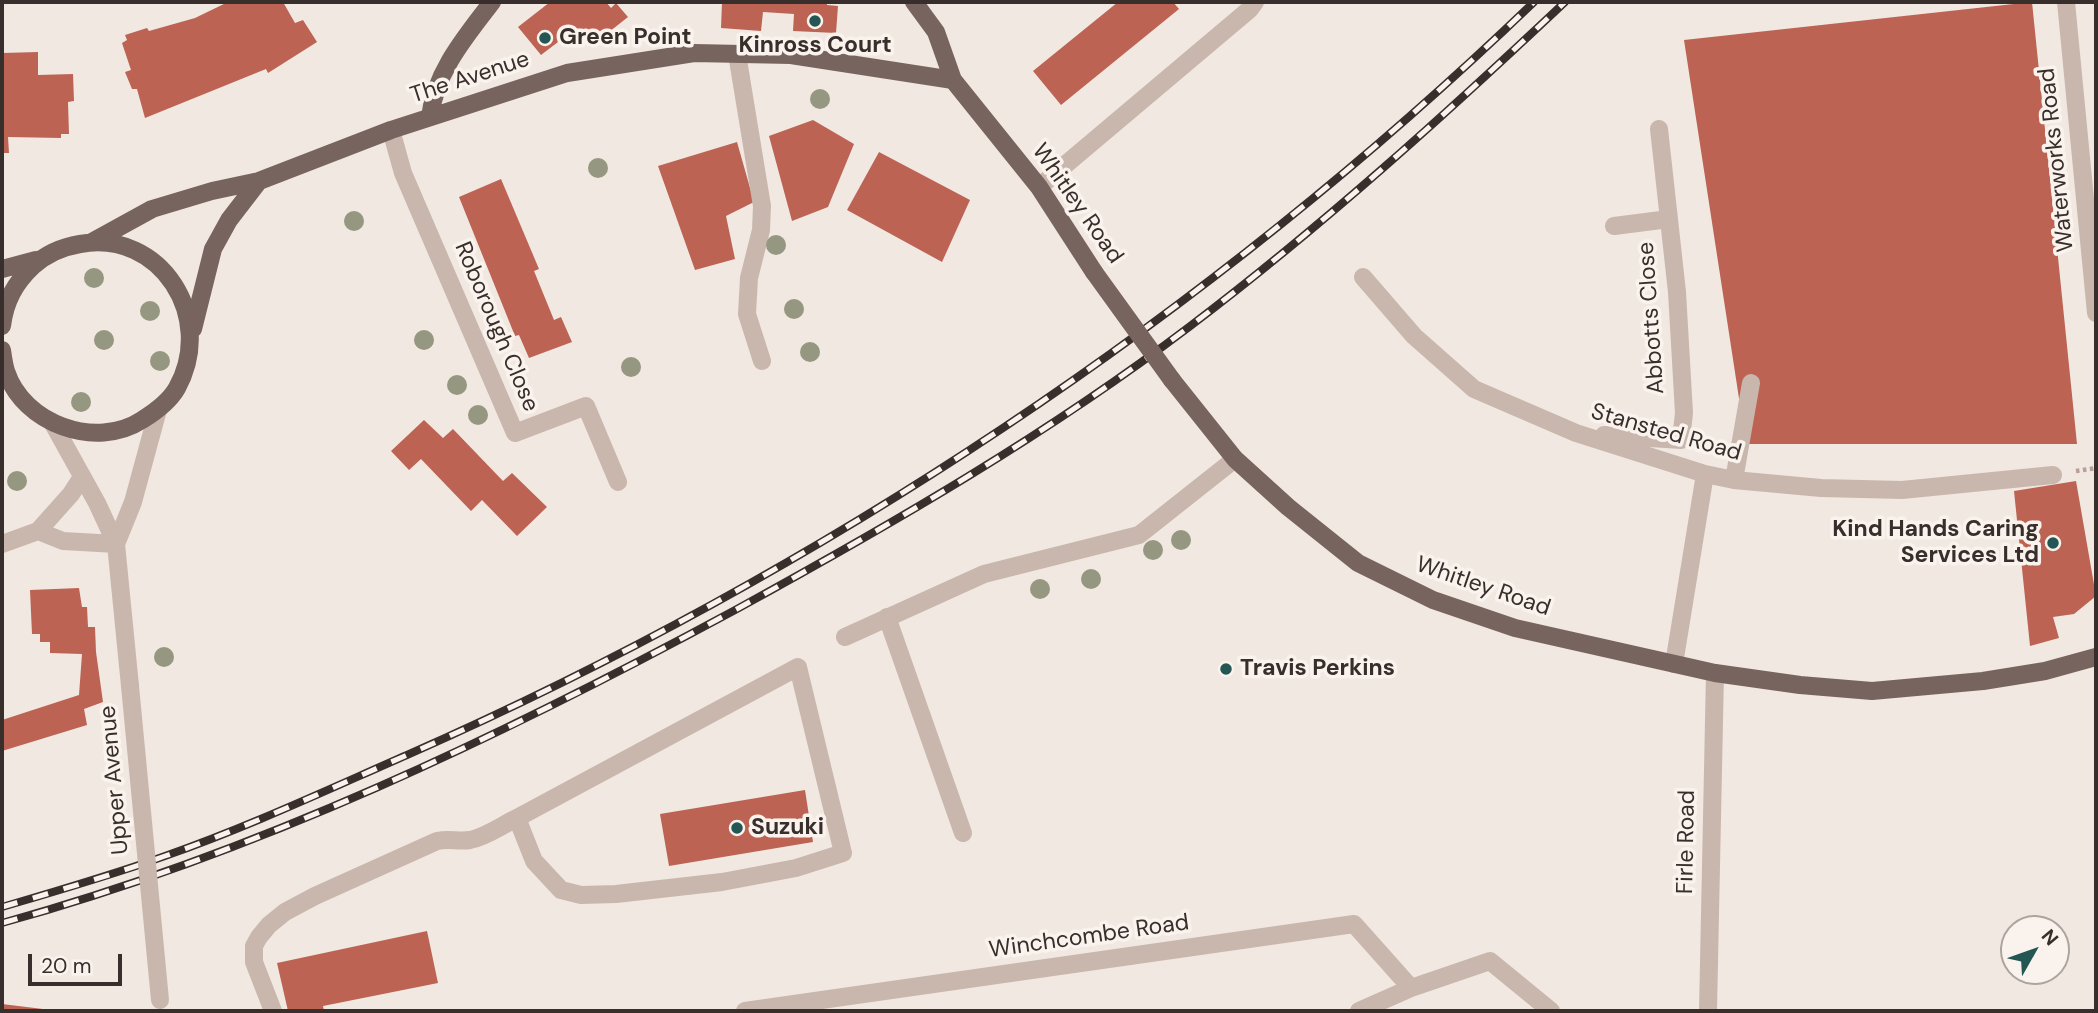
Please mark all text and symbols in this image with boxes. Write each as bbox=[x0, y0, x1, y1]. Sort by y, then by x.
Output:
marker: Kinross Court bbox=[807, 13, 823, 29]
place label: Green Point bbox=[559, 24, 691, 52]
marker: Green Point bbox=[537, 30, 553, 46]
place label: Kinross Court bbox=[738, 32, 892, 60]
street label: The Avenue bbox=[407, 46, 533, 110]
street label: Waterworks Road bbox=[2034, 67, 2080, 253]
street label: Whitley Road bbox=[1025, 139, 1129, 269]
street label: Roborough Close bbox=[448, 238, 544, 416]
street label: Abbotts Close bbox=[1633, 241, 1671, 395]
street label: Stansted Road bbox=[1588, 398, 1744, 468]
place label: Kind Hands Caring Services Ltd bbox=[1832, 516, 2039, 570]
marker: Kind Hands Caring Services Ltd bbox=[2045, 535, 2061, 551]
street label: Whitley Road bbox=[1412, 551, 1554, 623]
place label: Travis Perkins bbox=[1240, 655, 1395, 683]
marker: Travis Perkins bbox=[1218, 661, 1234, 677]
street label: Upper Avenue bbox=[95, 704, 135, 856]
street label: Firle Road bbox=[1672, 790, 1702, 894]
place label: Suzuki bbox=[751, 814, 824, 842]
marker: Suzuki bbox=[729, 820, 745, 836]
street label: Winchcombe Road bbox=[987, 909, 1191, 965]
north arrow bbox=[2000, 915, 2070, 985]
text: N bbox=[2036, 924, 2064, 951]
scale bar bbox=[32, 940, 126, 984]
text: 20 m bbox=[41, 952, 92, 980]

